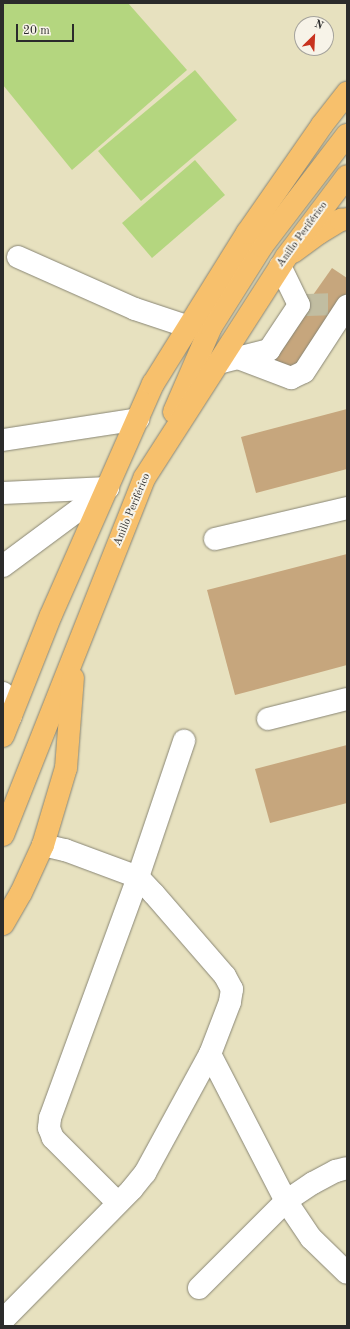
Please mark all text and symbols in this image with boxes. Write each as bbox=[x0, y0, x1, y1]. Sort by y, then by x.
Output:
scale bar bbox=[18, 16, 76, 42]
north arrow bbox=[294, 16, 334, 56]
text: N bbox=[313, 19, 325, 32]
text: 20 m bbox=[23, 25, 50, 37]
street label: Anillo Periférico bbox=[275, 200, 331, 270]
street label: Anillo Periférico bbox=[112, 472, 154, 548]

